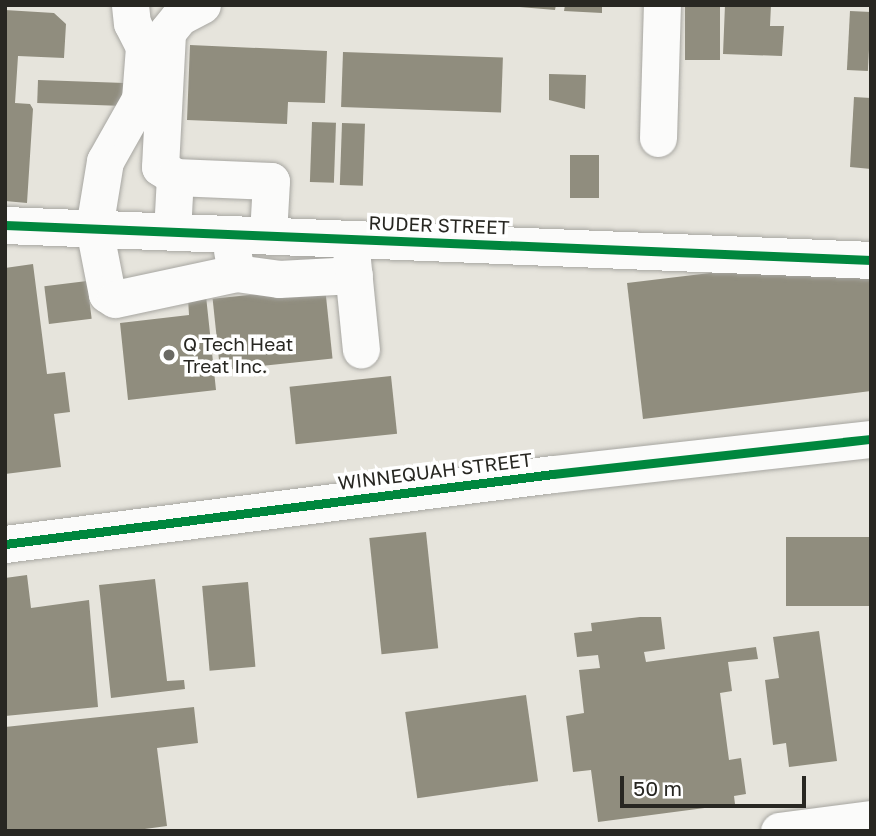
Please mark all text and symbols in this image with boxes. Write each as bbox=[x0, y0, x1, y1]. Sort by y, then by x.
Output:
street label: RUDER STREET bbox=[368, 211, 510, 239]
place label: Q Tech Heat Treat Inc. bbox=[183, 333, 293, 377]
marker: Q Tech Heat Treat Inc. bbox=[161, 347, 177, 363]
street label: WINNEQUAH STREET bbox=[336, 448, 534, 494]
scale bar bbox=[624, 762, 810, 806]
text: 50 m bbox=[633, 775, 682, 801]

